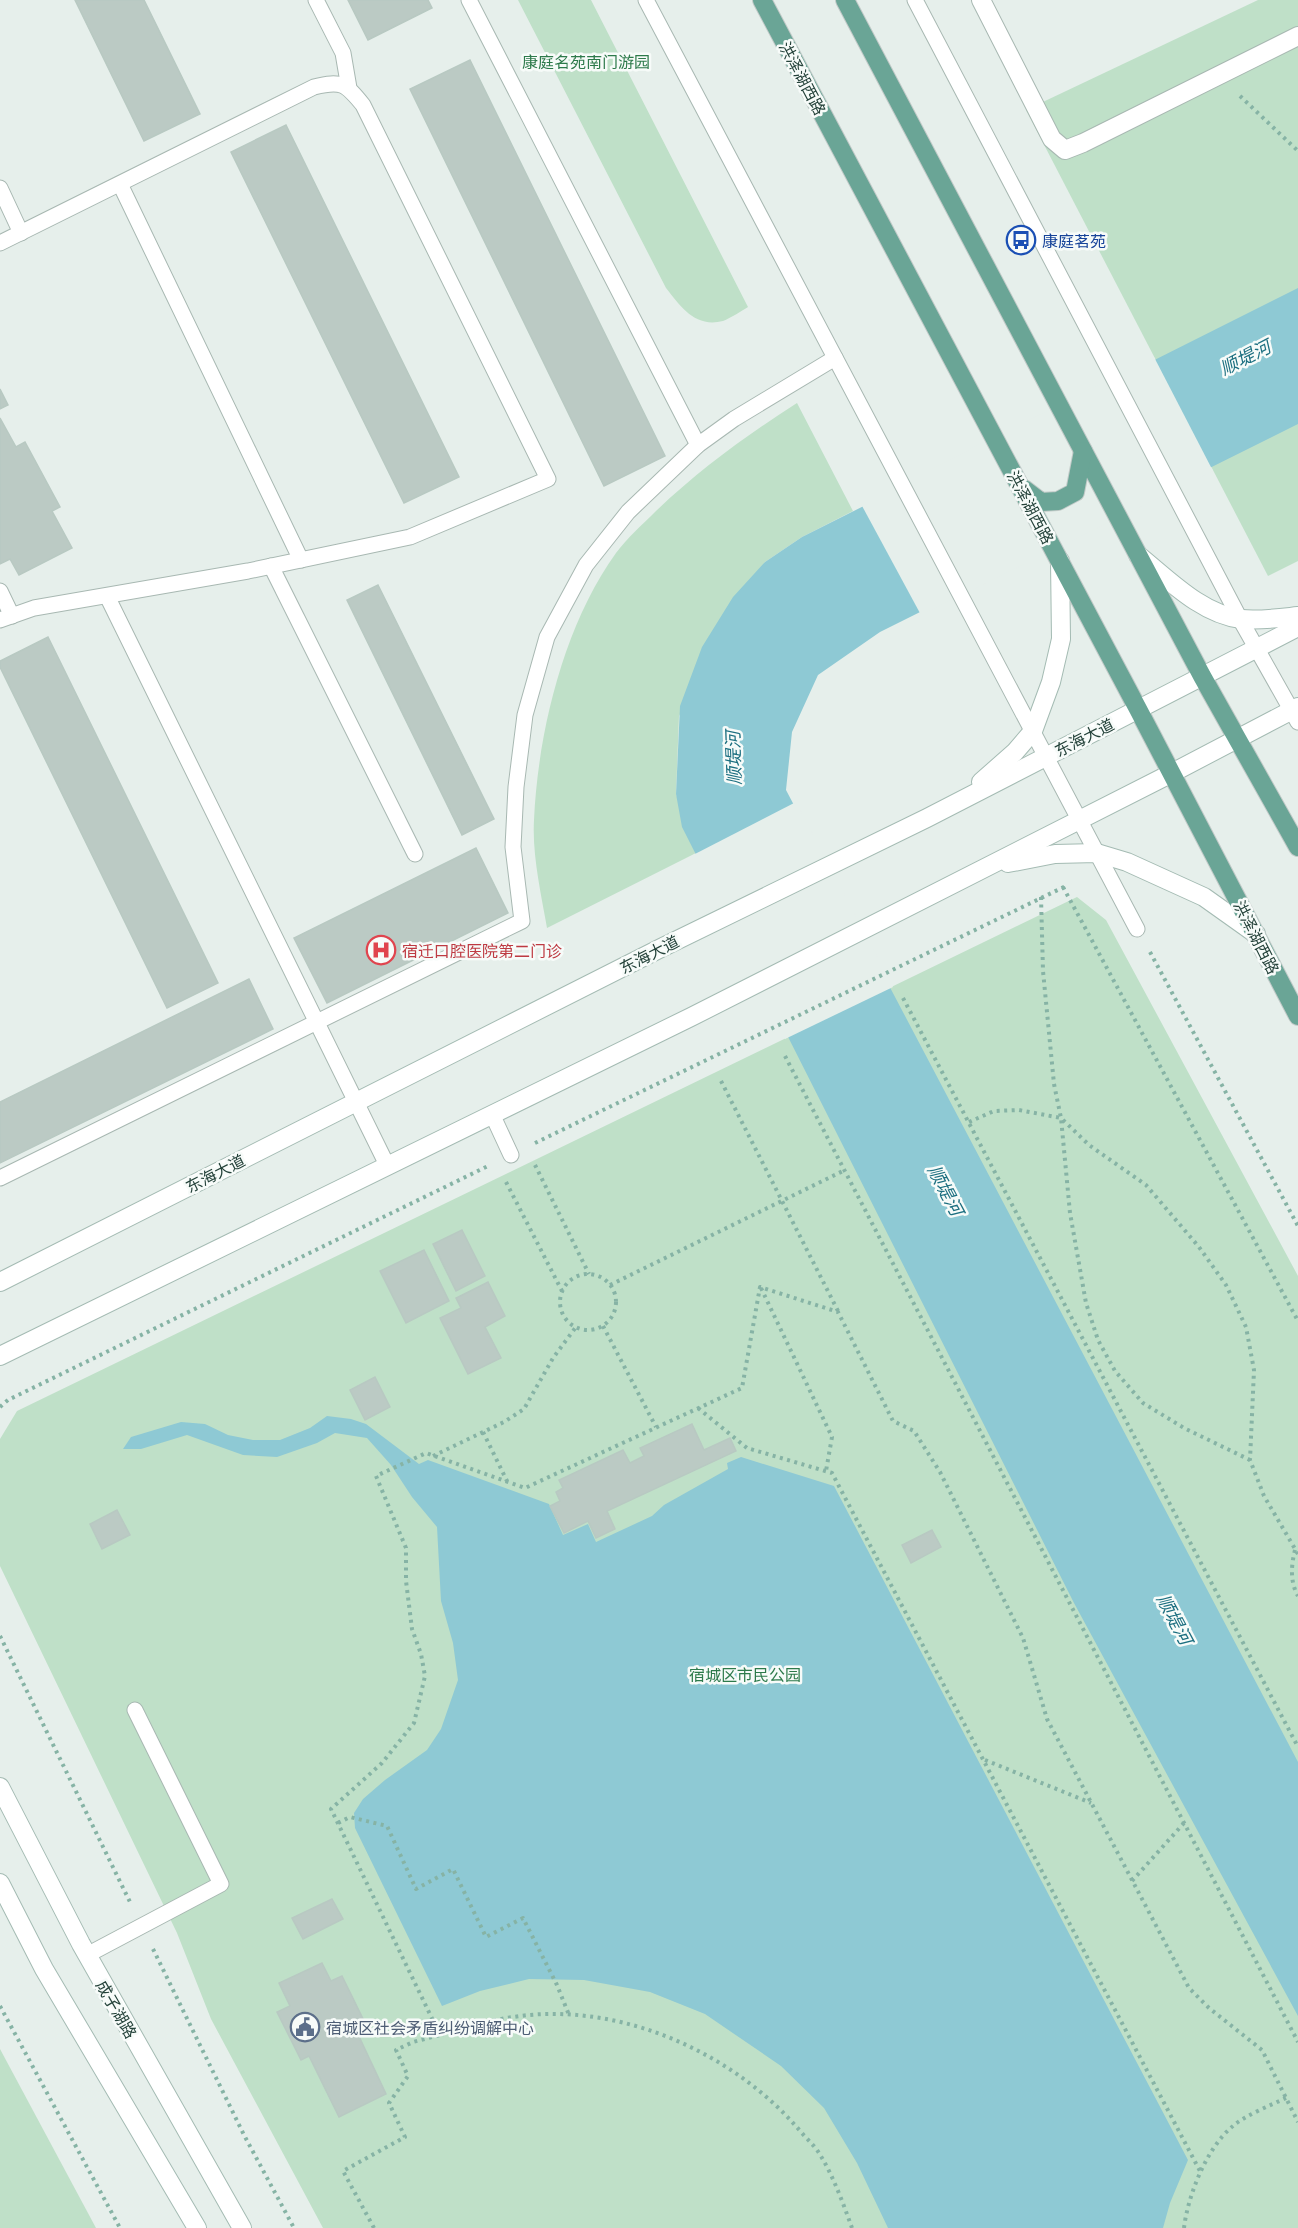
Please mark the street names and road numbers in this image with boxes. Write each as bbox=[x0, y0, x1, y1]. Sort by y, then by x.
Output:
street label: 洪泽湖西路 bbox=[776, 38, 830, 118]
street label: 洪泽湖西路 bbox=[1004, 467, 1058, 547]
street label: 东海大道 bbox=[1051, 714, 1117, 760]
street label: 洪泽湖西路 bbox=[1230, 897, 1284, 977]
street label: 东海大道 bbox=[616, 931, 682, 977]
street label: 东海大道 bbox=[182, 1150, 248, 1196]
street label: 成子湖路 bbox=[93, 1977, 141, 2041]

